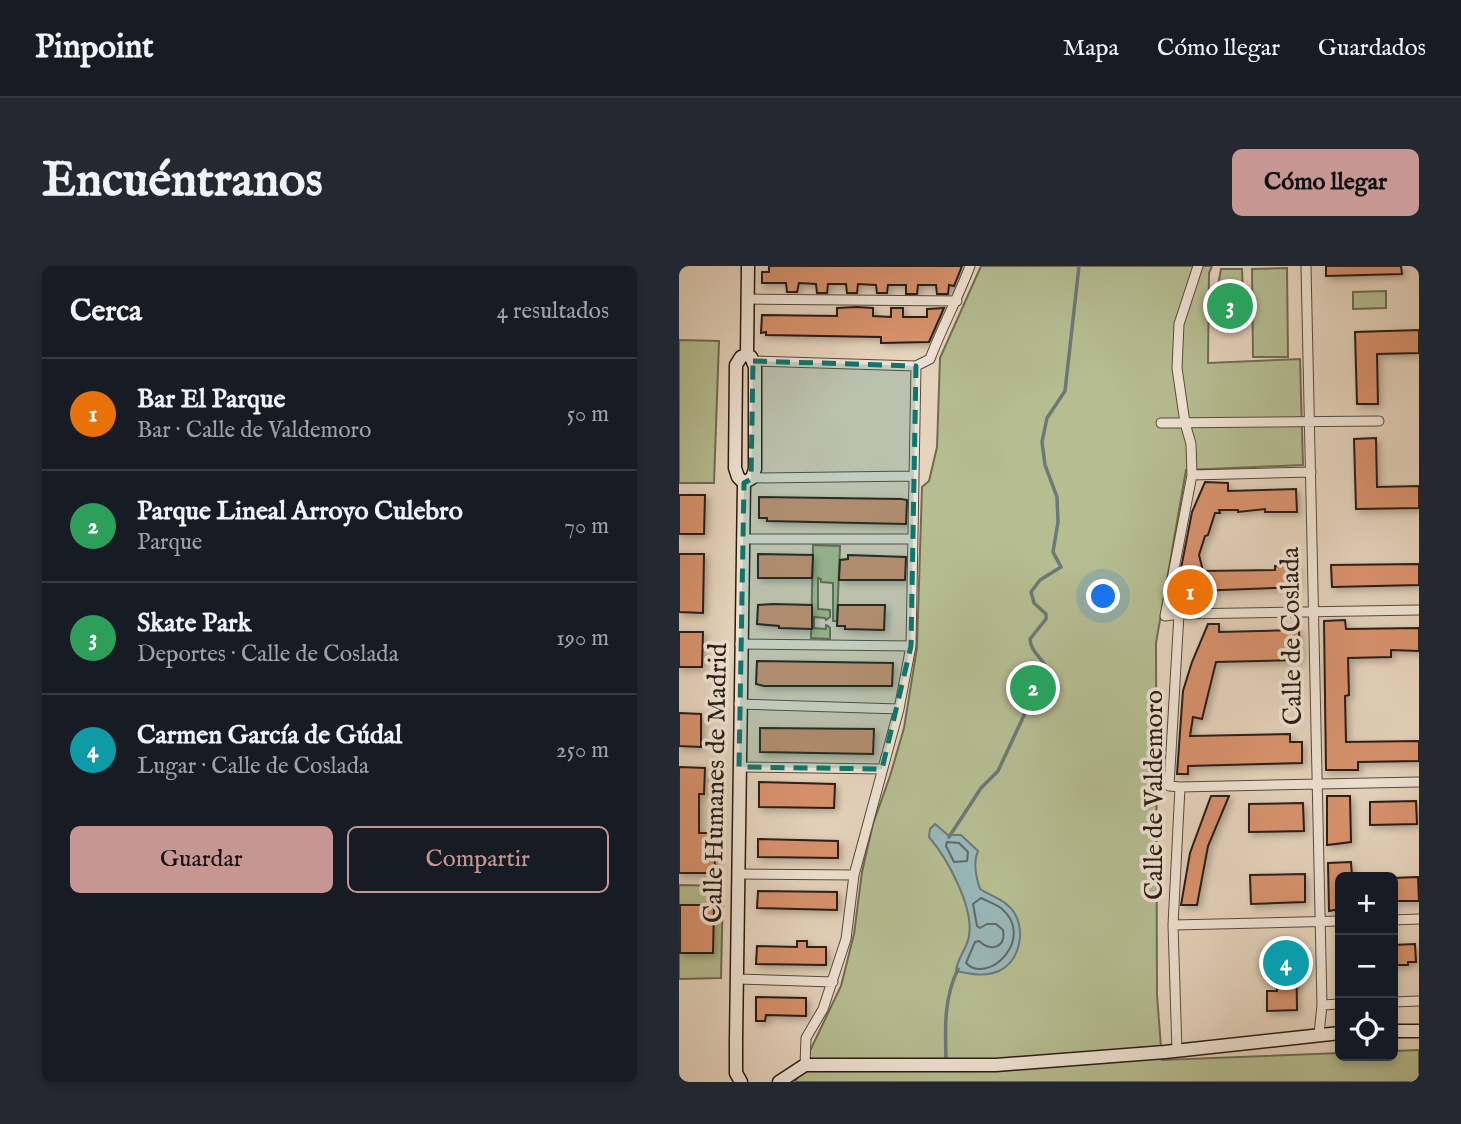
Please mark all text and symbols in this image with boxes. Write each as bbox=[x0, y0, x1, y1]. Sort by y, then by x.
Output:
text: Pinpoint bbox=[35, 27, 154, 69]
text: Mapa bbox=[1063, 33, 1119, 64]
text: Cómo llegar bbox=[1157, 33, 1280, 64]
text: Guardados bbox=[1318, 33, 1426, 64]
button: Cómo llegar bbox=[1232, 149, 1419, 216]
text: Encuéntranos bbox=[42, 151, 323, 213]
pin: 3 bbox=[1207, 280, 1253, 332]
text: Cerca bbox=[70, 293, 142, 331]
text: 4 resultados bbox=[497, 297, 609, 326]
text: Bar El Parque bbox=[137, 383, 285, 416]
text: 1 bbox=[89, 400, 97, 429]
text: 50 m bbox=[567, 400, 609, 429]
text: Bar · Calle de Valdemoro bbox=[137, 416, 371, 445]
text: Parque Lineal Arroyo Culebro bbox=[137, 495, 463, 528]
text: 2 bbox=[88, 512, 98, 541]
text: 70 m bbox=[564, 512, 609, 541]
text: Parque bbox=[137, 528, 202, 557]
street label: Calle de Coslada bbox=[1274, 546, 1310, 725]
pin: 1 bbox=[1167, 566, 1213, 618]
your location bbox=[1086, 579, 1120, 613]
text: Skate Park bbox=[137, 607, 251, 640]
text: 3 bbox=[89, 624, 97, 653]
text: 190 m bbox=[556, 624, 609, 653]
text: Deportes · Calle de Coslada bbox=[137, 640, 399, 669]
street label: Calle Humanes de Madrid bbox=[697, 642, 735, 923]
pin: 2 bbox=[1010, 662, 1056, 714]
street label: Calle de Valdemoro bbox=[1138, 690, 1171, 900]
text: Carmen García de Gúdal bbox=[137, 719, 402, 752]
text: 4 bbox=[87, 736, 99, 765]
text: 250 m bbox=[556, 736, 609, 765]
text: Lugar · Calle de Coslada bbox=[137, 752, 369, 781]
button: Guardar bbox=[70, 826, 333, 893]
button: Compartir bbox=[347, 826, 609, 893]
map controls bbox=[1335, 872, 1398, 1061]
button: + bbox=[1335, 872, 1398, 935]
button: − bbox=[1335, 935, 1398, 998]
pin: 4 bbox=[1263, 937, 1309, 989]
button: locate bbox=[1335, 998, 1398, 1061]

